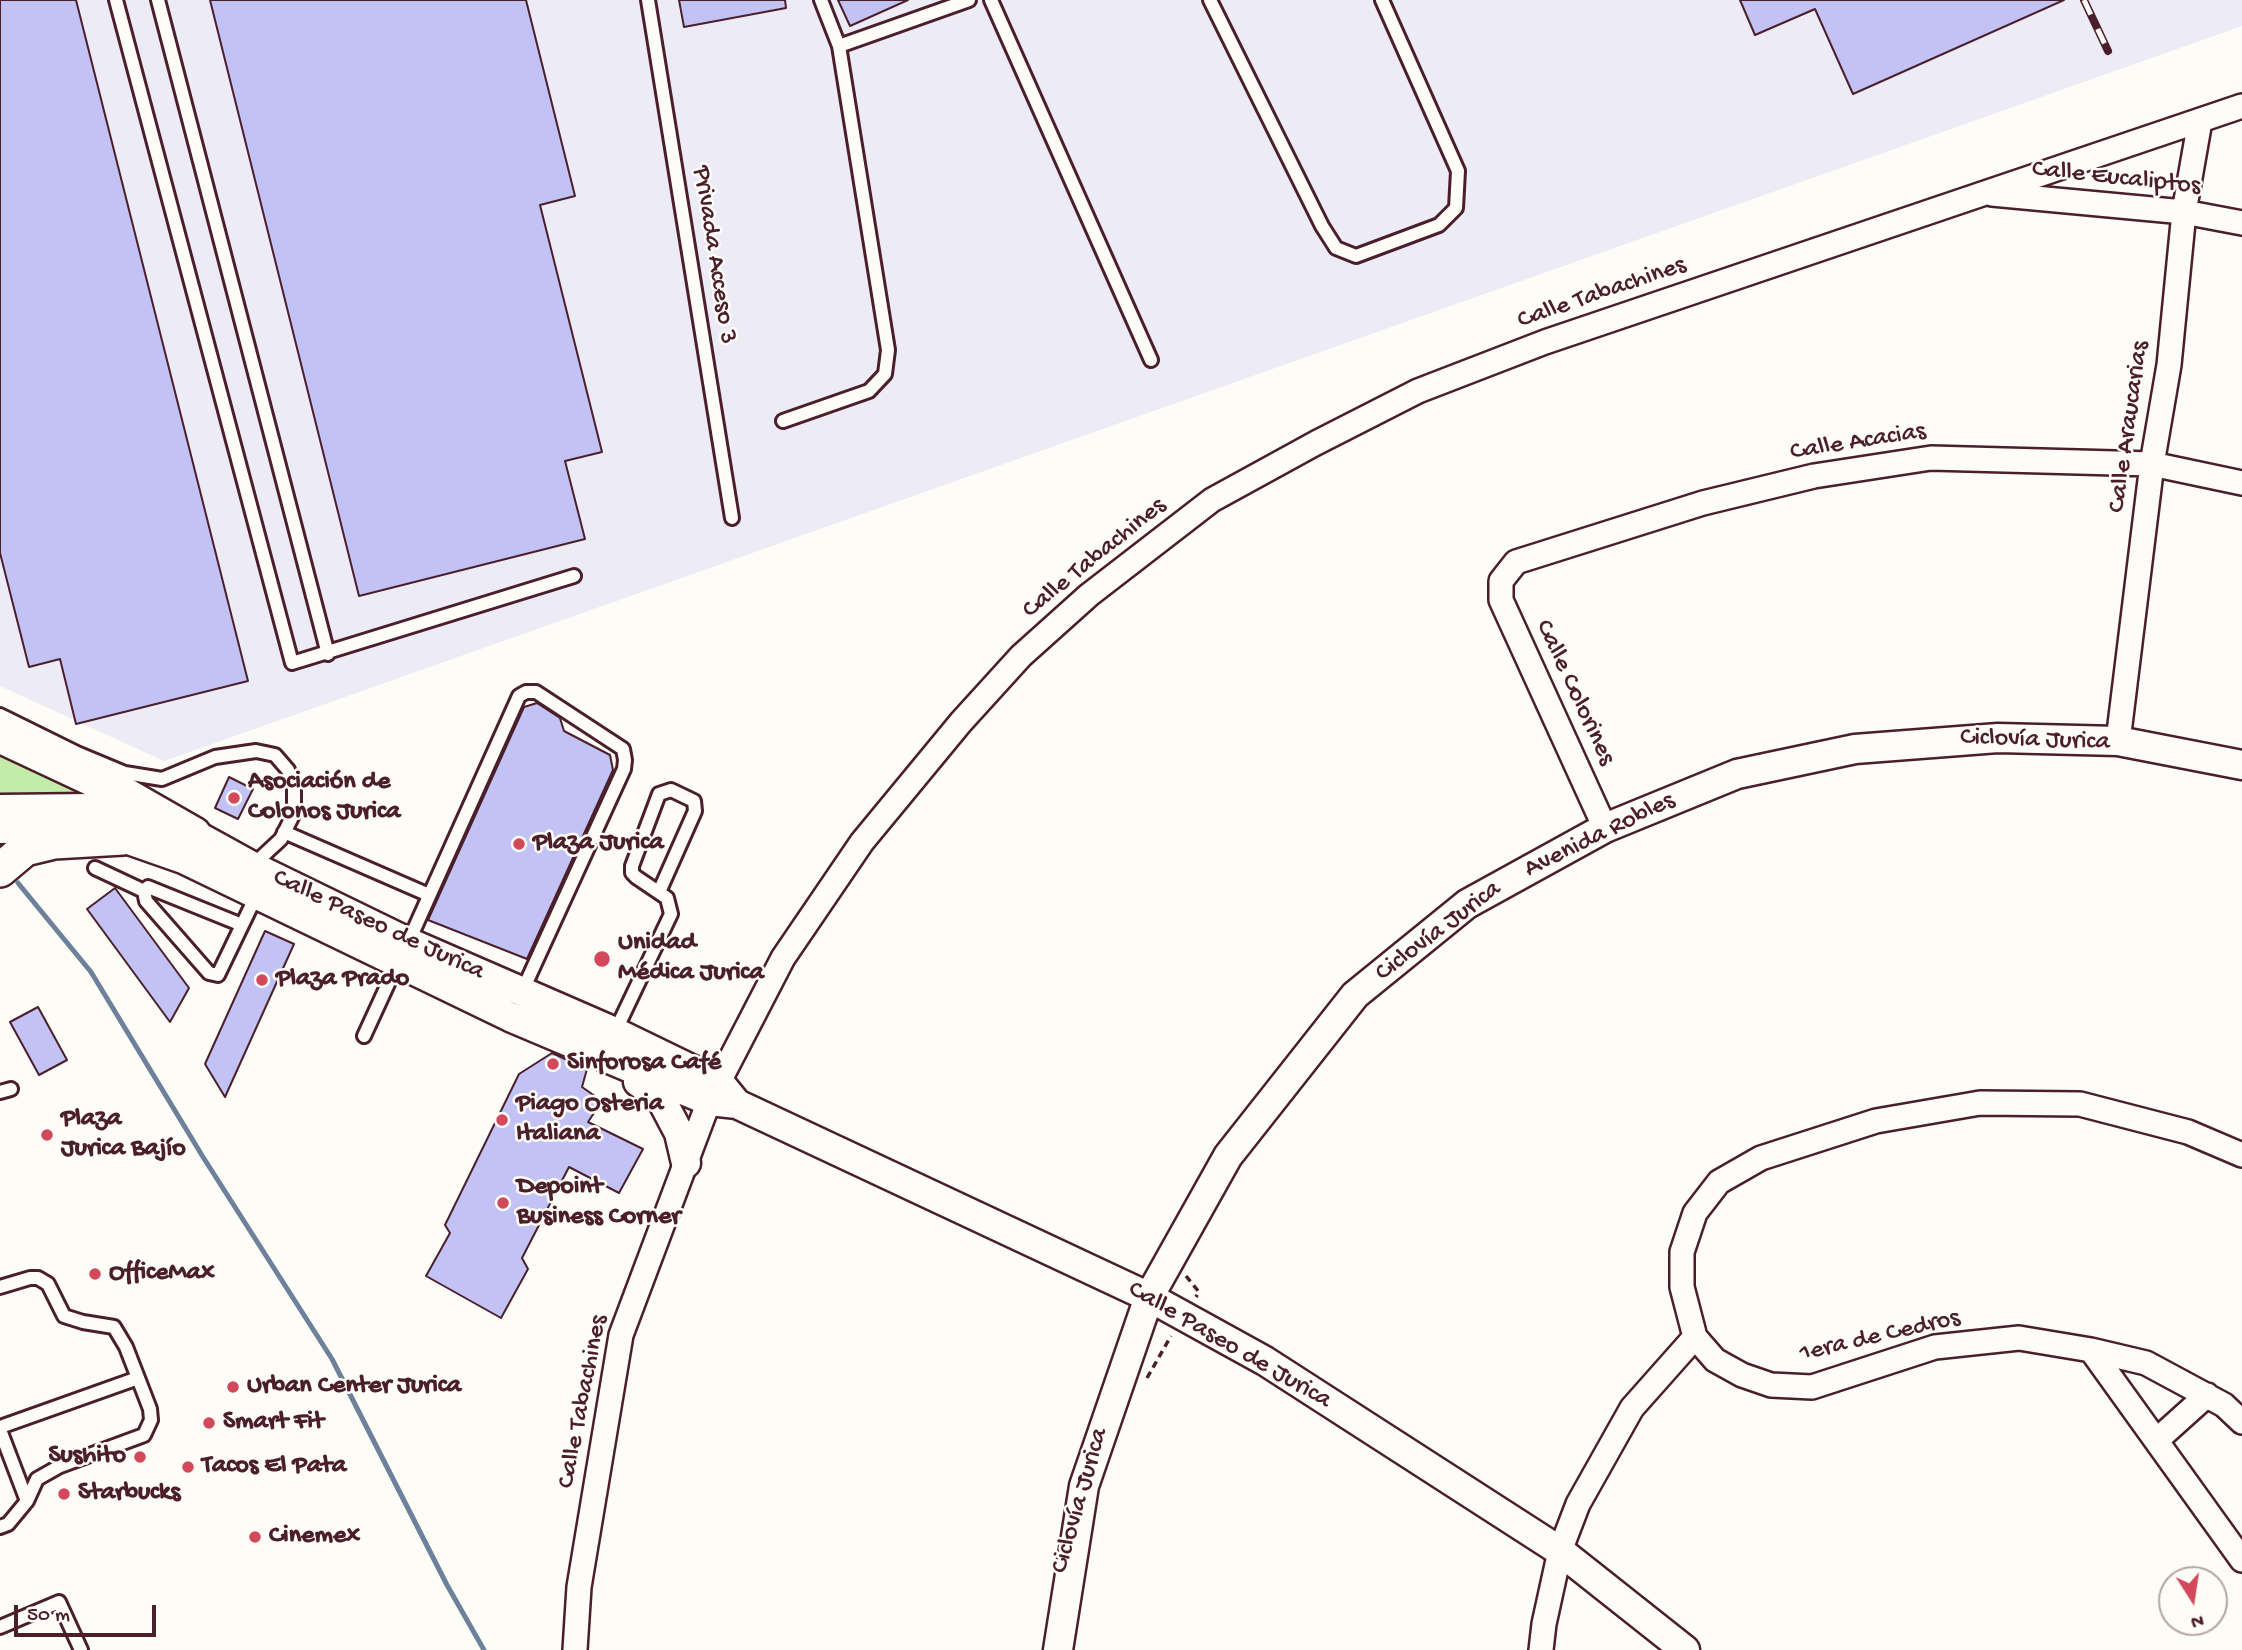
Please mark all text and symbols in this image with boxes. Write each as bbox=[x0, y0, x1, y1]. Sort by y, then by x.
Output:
street label: Calle Eucaliptos bbox=[2030, 155, 2202, 203]
street label: Privada Acceso 3 bbox=[684, 164, 742, 346]
street label: Calle Tabachines bbox=[1514, 251, 1690, 337]
street label: Calle Araucarias bbox=[2103, 339, 2157, 515]
street label: Calle Acacias bbox=[1788, 417, 1928, 469]
street label: Calle Tabachines bbox=[1017, 492, 1173, 626]
street label: Calle Colorines bbox=[1527, 615, 1621, 771]
street label: Ciclovía Jurica bbox=[1960, 723, 2110, 759]
place label: Asociación de Colonos Jurica bbox=[248, 767, 400, 828]
street label: Avenida Robles bbox=[1520, 786, 1680, 886]
marker: Asociación de Colonos Jurica bbox=[226, 790, 242, 806]
place label: Plaza Jurica bbox=[533, 828, 664, 860]
marker: Plaza Jurica bbox=[511, 836, 527, 852]
street label: Calle Paseo de Jurica bbox=[267, 863, 489, 989]
street label: Ciclovía Jurica bbox=[1370, 875, 1508, 989]
place label: Unidad Médica Jurica bbox=[618, 928, 764, 990]
marker: Unidad Médica Jurica bbox=[592, 949, 612, 969]
place label: Plaza Prado bbox=[276, 964, 409, 996]
marker: Plaza Prado bbox=[254, 972, 270, 988]
place label: Sinforosa Café bbox=[567, 1048, 721, 1080]
marker: Sinforosa Café bbox=[545, 1056, 561, 1072]
place label: Piago Osteria Italiana bbox=[516, 1089, 663, 1150]
place label: Plaza Jurica Bajío bbox=[61, 1104, 186, 1166]
marker: Piago Osteria Italiana bbox=[494, 1112, 510, 1128]
marker: Plaza Jurica Bajío bbox=[39, 1127, 55, 1143]
place label: Depoint Business Corner bbox=[517, 1172, 681, 1234]
marker: Depoint Business Corner bbox=[495, 1195, 511, 1211]
place label: OfficeMax bbox=[109, 1258, 215, 1290]
marker: OfficeMax bbox=[87, 1266, 103, 1282]
street label: Calle Paseo de Jurica bbox=[1122, 1275, 1336, 1417]
street label: 1era de Cedros bbox=[1797, 1303, 1963, 1371]
street label: Calle Tabachines bbox=[552, 1313, 616, 1491]
place label: Urban Center Jurica bbox=[247, 1371, 461, 1403]
marker: Urban Center Jurica bbox=[225, 1379, 241, 1395]
place label: Smart Fit bbox=[223, 1407, 323, 1439]
marker: Smart Fit bbox=[201, 1415, 217, 1431]
street label: Ciclovía Jurica bbox=[1045, 1425, 1117, 1577]
place label: Sushito bbox=[48, 1441, 126, 1473]
marker: Sushito bbox=[132, 1449, 148, 1465]
place label: Tacos El Pata bbox=[202, 1451, 346, 1483]
marker: Tacos El Pata bbox=[180, 1459, 196, 1475]
place label: Starbucks bbox=[78, 1478, 180, 1510]
marker: Starbucks bbox=[56, 1486, 72, 1502]
place label: Cinemex bbox=[269, 1521, 360, 1553]
marker: Cinemex bbox=[247, 1529, 263, 1545]
north arrow bbox=[2158, 1566, 2228, 1636]
scale bar bbox=[18, 1590, 159, 1634]
text: 50 m bbox=[27, 1604, 70, 1629]
text: N bbox=[2189, 1608, 2206, 1633]

